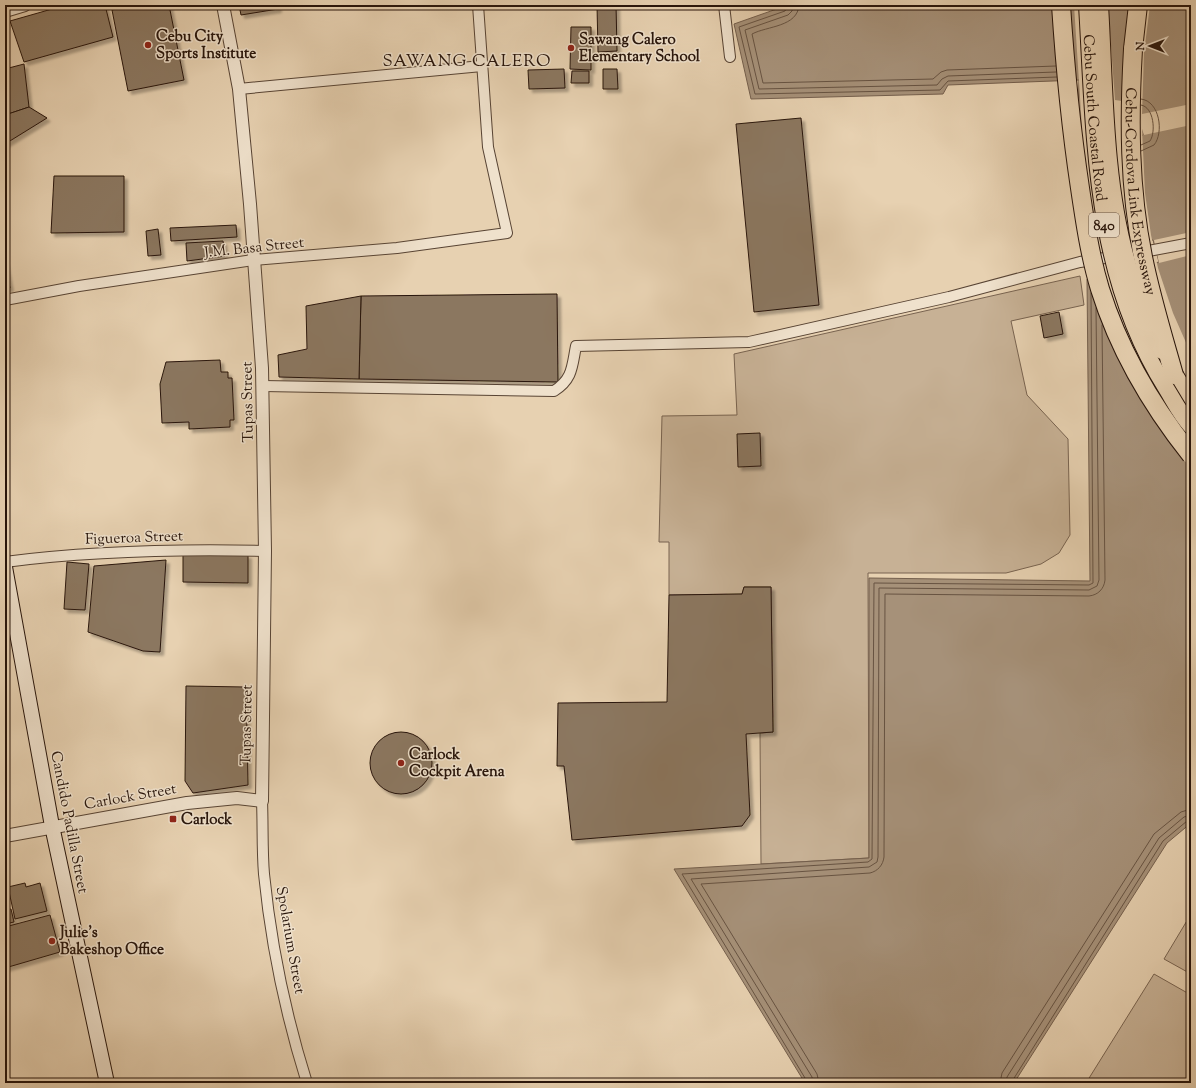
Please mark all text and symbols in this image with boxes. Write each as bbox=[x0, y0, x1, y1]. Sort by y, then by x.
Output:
north arrow bbox=[1130, 26, 1170, 66]
place label: Cebu City Sports Institute bbox=[156, 27, 256, 65]
place label: Sawang Calero Elementary School bbox=[579, 30, 701, 68]
street label: Cebu South Coastal Road bbox=[1077, 34, 1111, 203]
marker: Cebu City Sports Institute bbox=[143, 40, 153, 50]
text: N bbox=[1133, 41, 1149, 51]
marker: Sawang Calero Elementary School bbox=[566, 43, 576, 53]
district label: SAWANG CALERO bbox=[383, 50, 551, 74]
street label: Cebu-Cordova Link Expressway bbox=[1119, 87, 1160, 298]
road number: 840 bbox=[1089, 213, 1119, 237]
street label: J.M. Basa Street bbox=[202, 233, 305, 264]
street label: Tupas Street bbox=[237, 361, 260, 443]
street label: Figueroa Street bbox=[85, 526, 183, 551]
street label: Tupas Street bbox=[236, 684, 259, 766]
place label: Carlock Cockpit Arena bbox=[409, 745, 505, 783]
street label: Candido Padilla Street bbox=[44, 749, 93, 895]
marker: Carlock Cockpit Arena bbox=[396, 758, 406, 768]
street label: Carlock Street bbox=[83, 779, 178, 816]
place label: Carlock bbox=[181, 810, 233, 831]
marker: Carlock bbox=[168, 814, 178, 824]
street label: Spolarium Street bbox=[270, 885, 309, 996]
place label: Julie's Bakeshop Office bbox=[59, 923, 164, 961]
marker: Julie's Bakeshop Office bbox=[47, 936, 57, 946]

